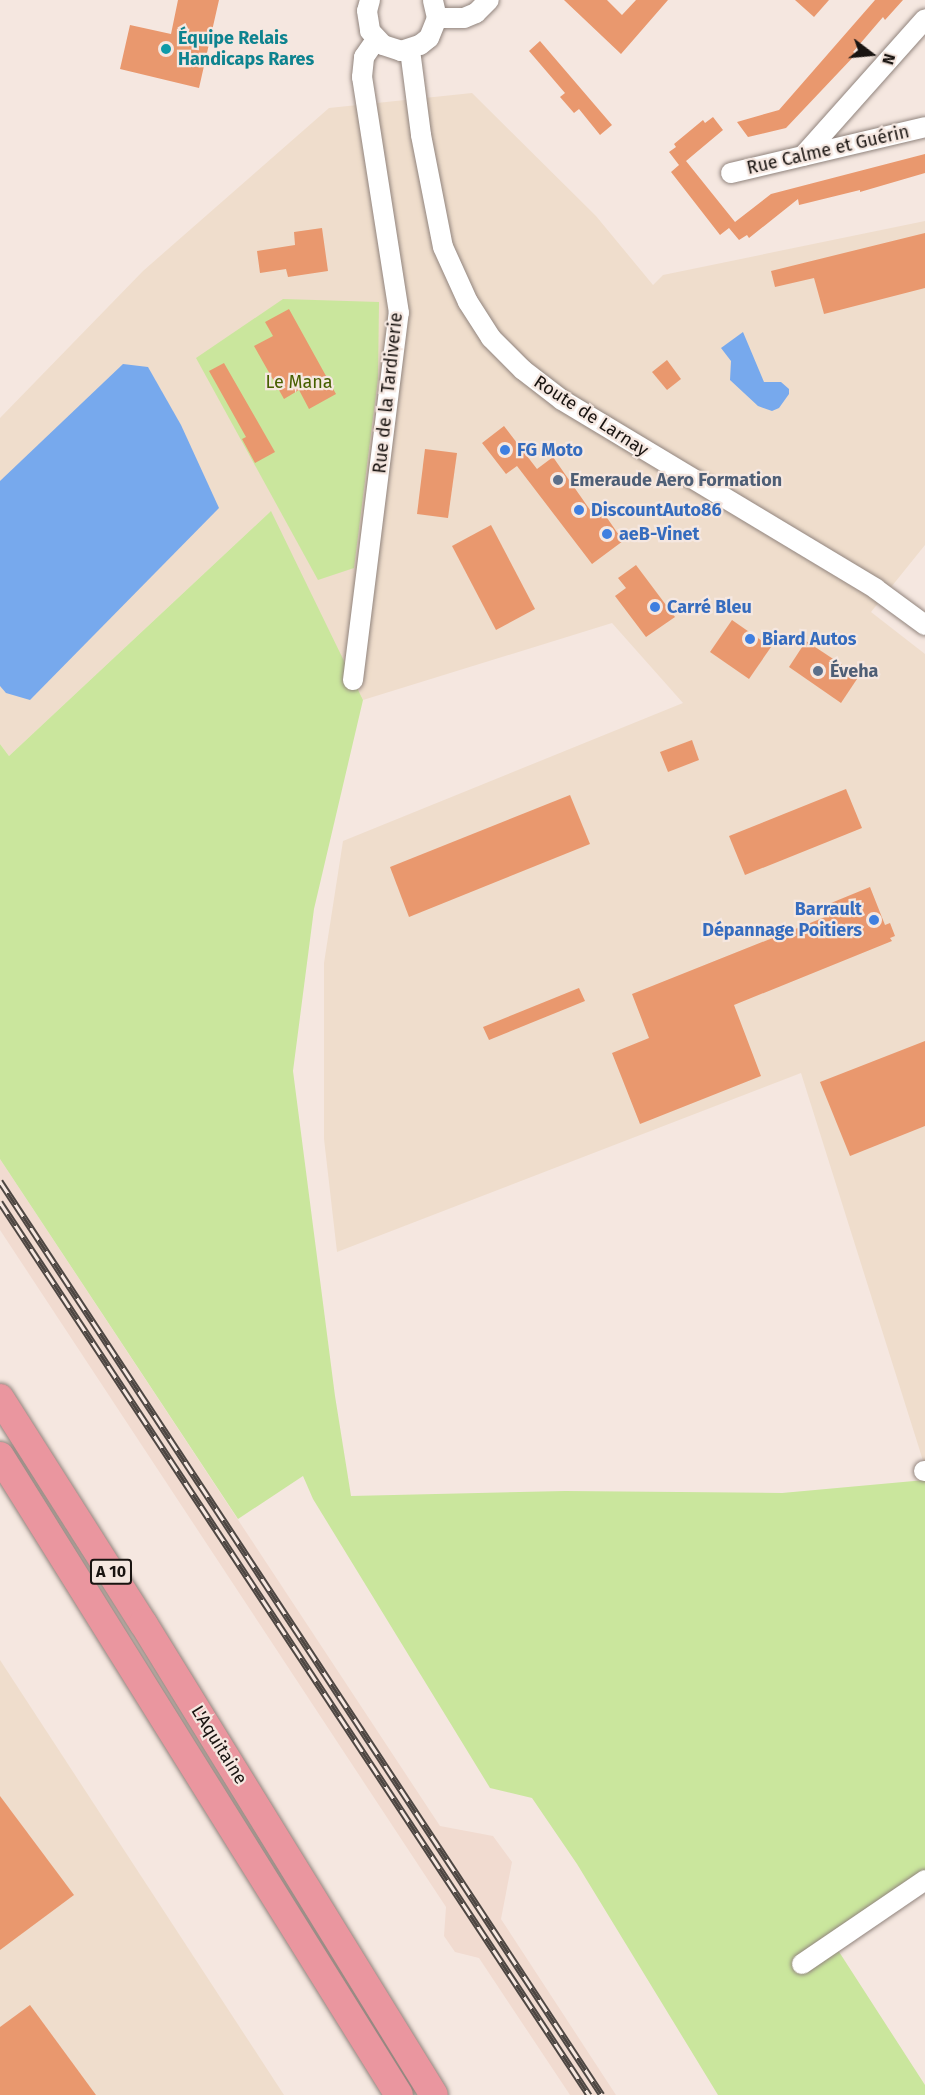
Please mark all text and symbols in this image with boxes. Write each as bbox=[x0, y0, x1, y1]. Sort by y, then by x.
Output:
north arrow bbox=[841, 24, 901, 84]
place label: Équipe Relais Handicaps Rares bbox=[178, 28, 314, 70]
marker: Équipe Relais Handicaps Rares bbox=[159, 42, 173, 56]
text: N bbox=[878, 51, 899, 67]
street label: Rue Calme et Guérin bbox=[745, 121, 911, 179]
street label: Rue de la Tardiverie bbox=[369, 311, 407, 475]
park label: Le Mana bbox=[265, 371, 333, 393]
street label: Route de Larnay bbox=[530, 371, 652, 461]
place label: FG Moto bbox=[517, 439, 583, 461]
marker: FG Moto bbox=[498, 443, 512, 457]
place label: Emeraude Aero Formation bbox=[570, 469, 782, 491]
marker: Emeraude Aero Formation bbox=[551, 473, 565, 487]
place label: DiscountAuto86 bbox=[591, 499, 722, 521]
marker: DiscountAuto86 bbox=[572, 503, 586, 517]
place label: aeB-Vinet bbox=[619, 523, 699, 545]
marker: aeB-Vinet bbox=[600, 527, 614, 541]
place label: Carré Bleu bbox=[667, 596, 752, 618]
marker: Carré Bleu bbox=[648, 600, 662, 614]
place label: Biard Autos bbox=[762, 628, 857, 650]
marker: Biard Autos bbox=[743, 632, 757, 646]
place label: Éveha bbox=[830, 660, 878, 682]
marker: Éveha bbox=[811, 664, 825, 678]
place label: Barrault Dépannage Poitiers bbox=[702, 899, 862, 942]
marker: Barrault Dépannage Poitiers bbox=[867, 913, 881, 927]
road number: A 10 bbox=[88, 1559, 134, 1585]
street label: L'Aquitaine bbox=[186, 1702, 252, 1788]

